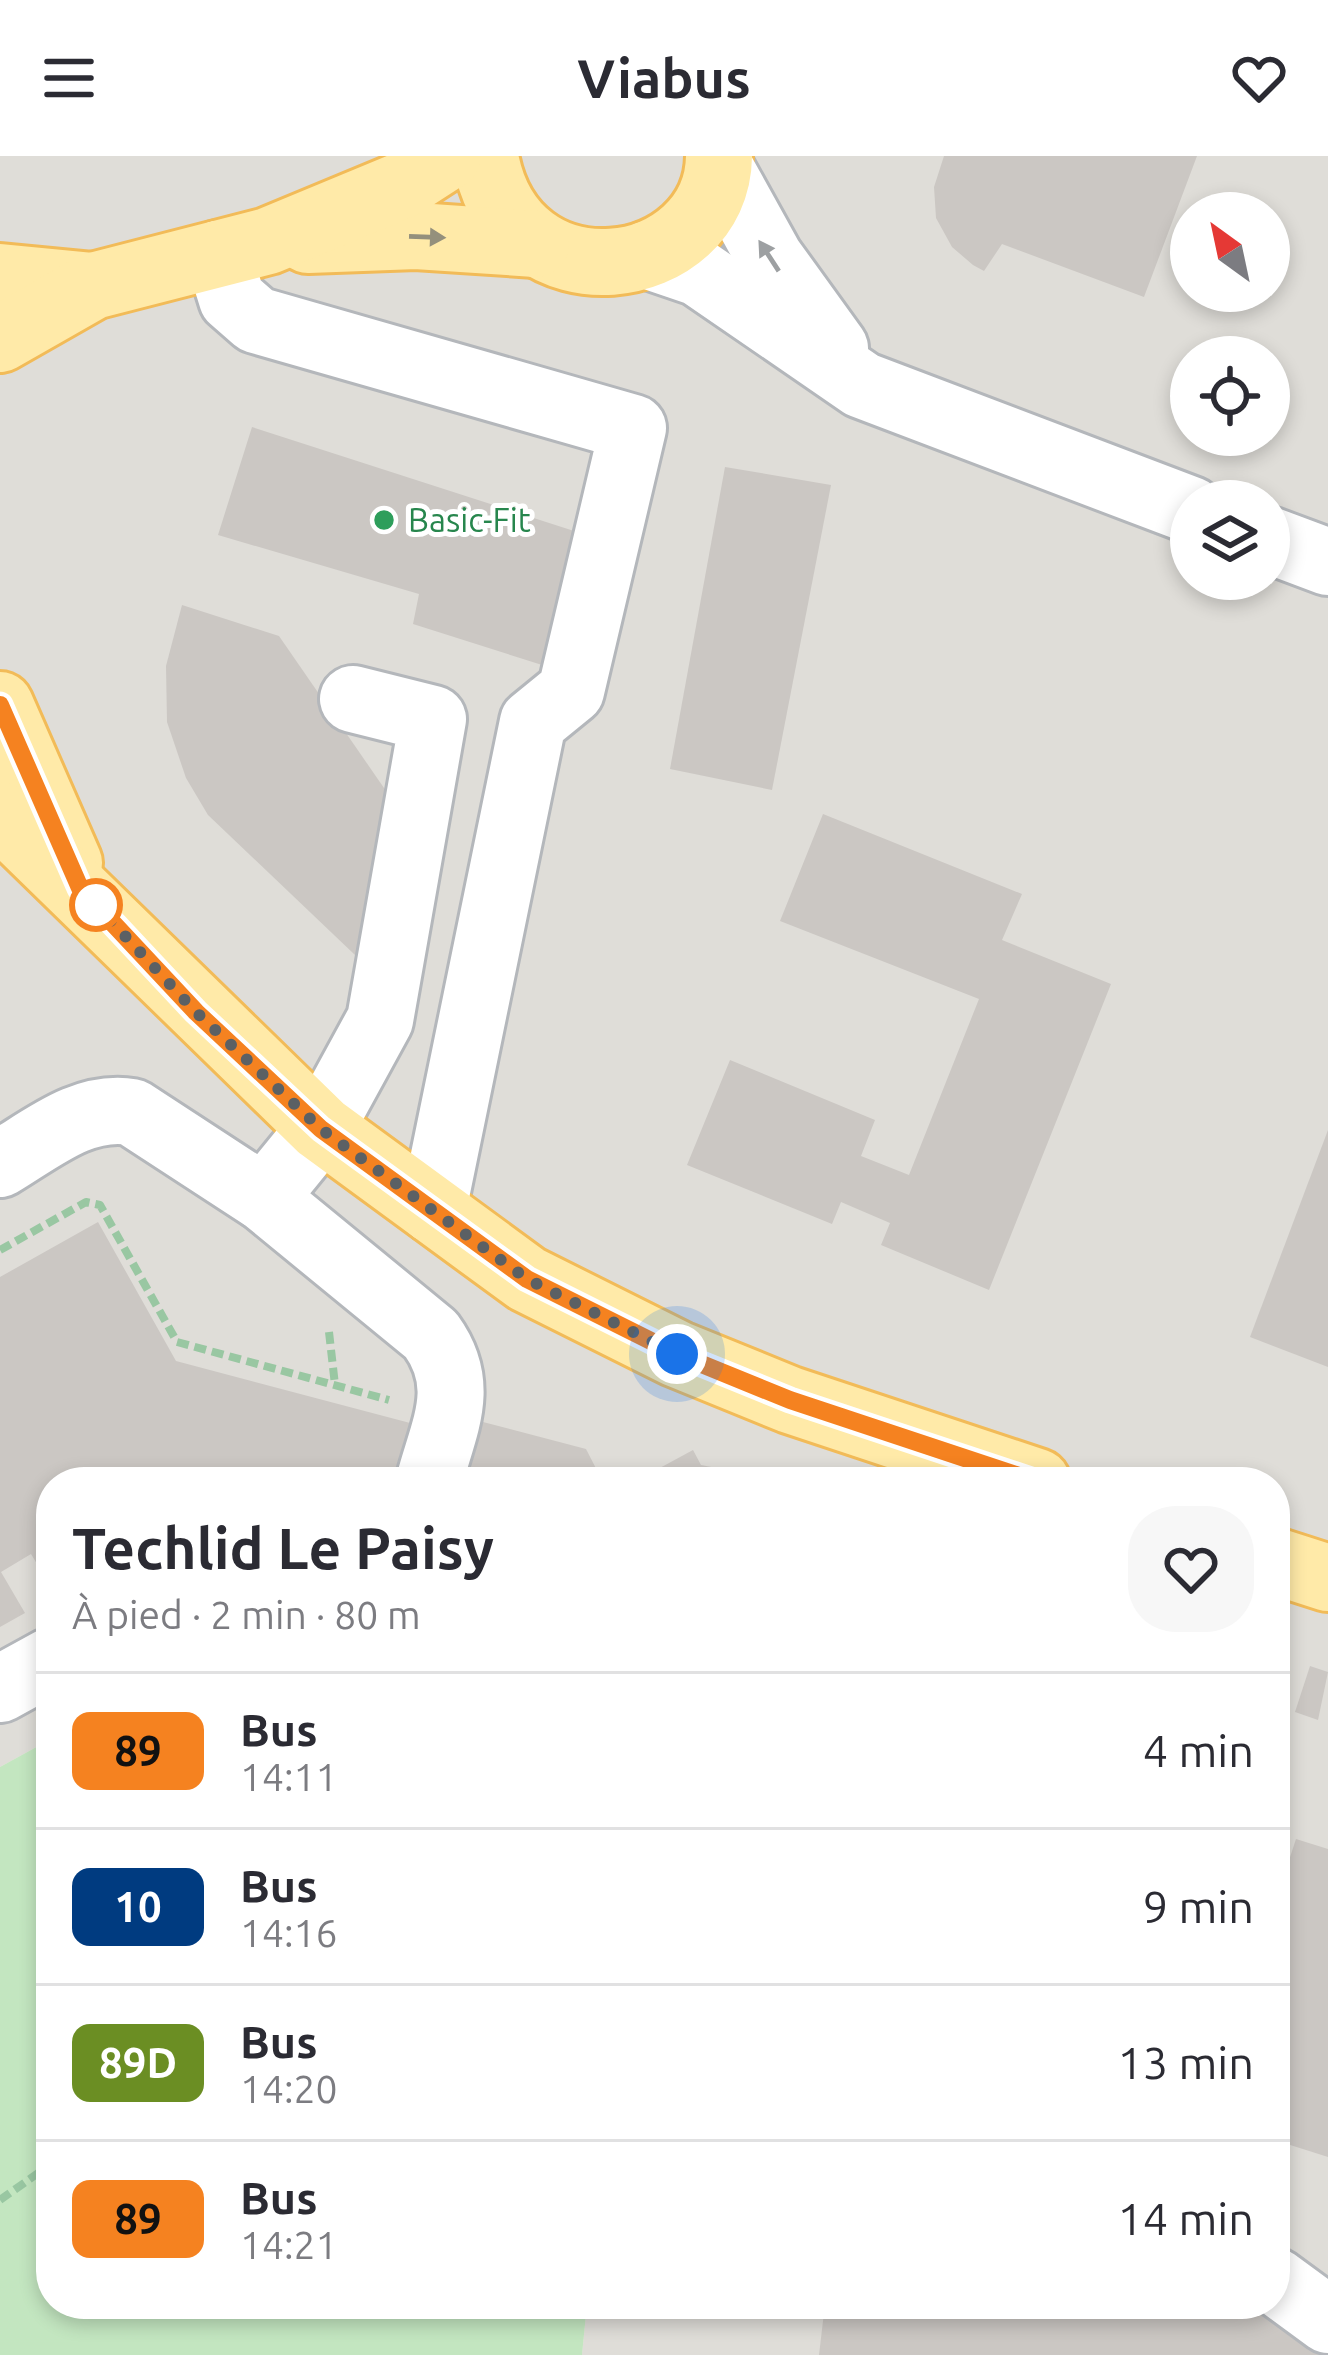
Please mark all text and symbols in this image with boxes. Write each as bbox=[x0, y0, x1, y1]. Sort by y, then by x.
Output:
icon: menu bbox=[36, 45, 102, 111]
icon: heart bbox=[1226, 45, 1292, 111]
text: Viabus bbox=[577, 48, 751, 108]
north arrow bbox=[1170, 192, 1290, 312]
map controls bbox=[1170, 192, 1290, 600]
one-way arrow bbox=[409, 228, 447, 247]
one-way arrow bbox=[759, 239, 781, 272]
button: locate bbox=[1170, 336, 1290, 456]
button: layers bbox=[1170, 480, 1290, 600]
place label: Basic-Fit bbox=[408, 501, 531, 538]
marker: Basic-Fit bbox=[371, 507, 397, 533]
unlabelled marker bbox=[71, 880, 121, 930]
your location bbox=[647, 1324, 707, 1384]
button: heart bbox=[1128, 1506, 1254, 1632]
text: Techlid Le Paisy bbox=[72, 1516, 494, 1580]
text: À pied · 2 min · 80 m bbox=[72, 1593, 421, 1636]
text: Bus bbox=[240, 1704, 317, 1755]
text: 4 min bbox=[1143, 1725, 1254, 1776]
text: 89 bbox=[114, 1727, 162, 1774]
text: 14:11 bbox=[240, 1755, 338, 1798]
text: Bus bbox=[240, 1860, 317, 1911]
text: 9 min bbox=[1143, 1881, 1254, 1932]
text: 10 bbox=[114, 1883, 162, 1930]
text: 14:16 bbox=[240, 1911, 338, 1954]
text: Bus bbox=[240, 2016, 317, 2067]
text: 13 min bbox=[1117, 2037, 1254, 2088]
text: 89D bbox=[99, 2039, 177, 2086]
text: 14:20 bbox=[240, 2067, 338, 2110]
text: Bus bbox=[240, 2172, 317, 2223]
text: 14 min bbox=[1117, 2193, 1254, 2244]
text: 89 bbox=[114, 2195, 162, 2242]
text: 14:21 bbox=[240, 2223, 338, 2266]

